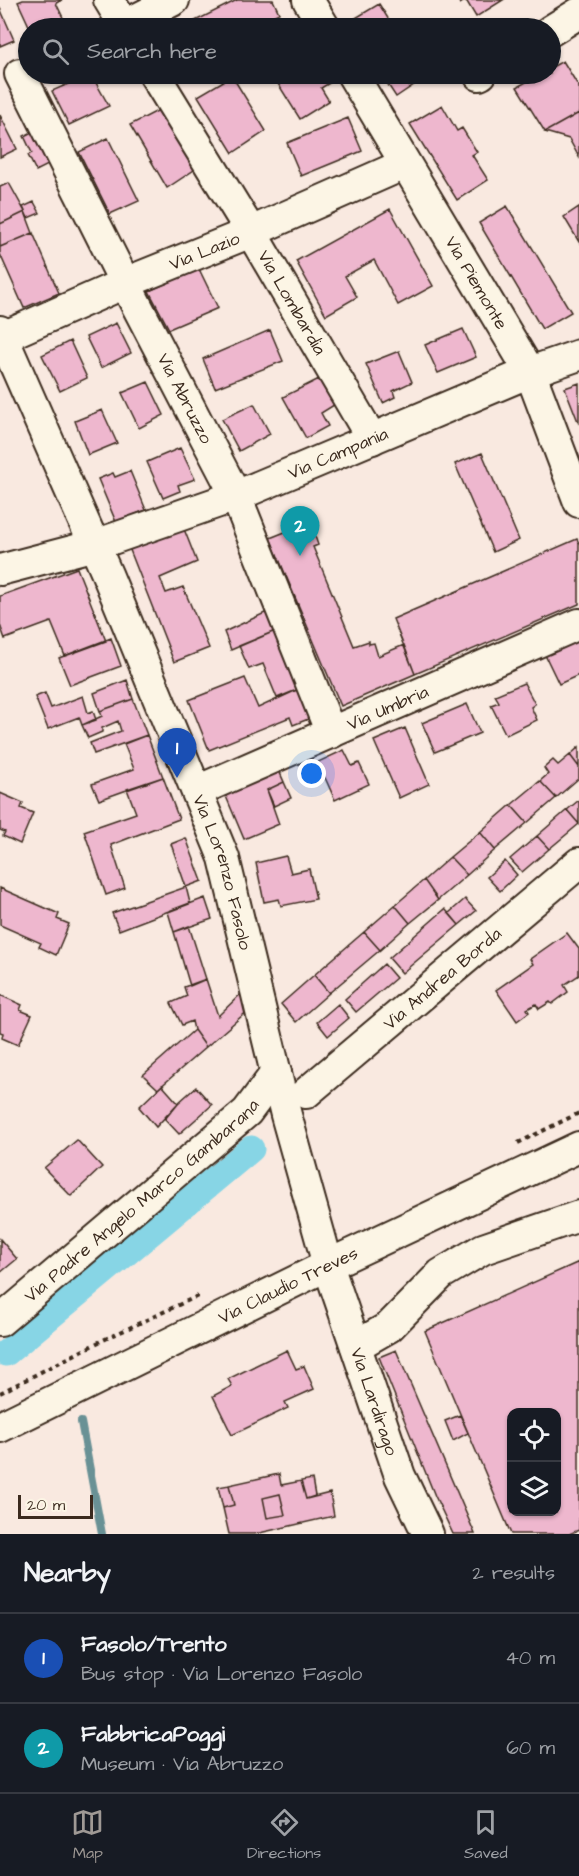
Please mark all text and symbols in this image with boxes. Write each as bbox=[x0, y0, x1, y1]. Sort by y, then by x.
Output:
search box bbox=[18, 18, 561, 84]
icon: search bbox=[39, 35, 72, 68]
text: Search here bbox=[87, 36, 217, 67]
street label: Via Lazio bbox=[165, 225, 243, 276]
street label: Via Piemonte bbox=[439, 231, 514, 334]
street label: Via Lombardia bbox=[252, 245, 333, 359]
street label: Via Abruzzo bbox=[151, 349, 219, 448]
street label: Via Campania bbox=[284, 421, 392, 485]
pin: 2 bbox=[280, 506, 320, 556]
street label: Via Umbria bbox=[343, 679, 432, 736]
pin: 1 bbox=[158, 728, 196, 778]
your location bbox=[297, 759, 326, 788]
street label: Via Lorenzo Fasolo bbox=[187, 791, 258, 953]
street label: Via Andrea Borda bbox=[378, 921, 507, 1035]
street label: Via Padre Angelo Marco Gambarana bbox=[19, 1094, 265, 1308]
street label: Via Claudio Treves bbox=[214, 1240, 362, 1330]
street label: Via Lardirago bbox=[345, 1344, 405, 1459]
map controls bbox=[507, 1408, 561, 1516]
button: locate bbox=[507, 1408, 561, 1462]
button: layers bbox=[507, 1462, 561, 1516]
scale bar bbox=[18, 1492, 93, 1520]
text: 20 m bbox=[27, 1494, 65, 1516]
text: Nearby bbox=[24, 1555, 111, 1591]
text: 2 results bbox=[472, 1559, 555, 1587]
text: Fasolo/Trento bbox=[81, 1629, 227, 1660]
text: 1 bbox=[42, 1644, 45, 1672]
text: 40 m bbox=[505, 1644, 555, 1672]
text: Bus stop · Via Lorenzo Fasolo bbox=[81, 1660, 362, 1688]
text: FabbricaPoggi bbox=[81, 1719, 225, 1750]
text: 2 bbox=[38, 1734, 49, 1762]
text: 60 m bbox=[506, 1734, 555, 1762]
text: Museum · Via Abruzzo bbox=[81, 1750, 283, 1778]
tab: Map bbox=[71, 1806, 104, 1864]
tab: Directions bbox=[247, 1806, 321, 1864]
tab: Saved bbox=[464, 1806, 508, 1864]

